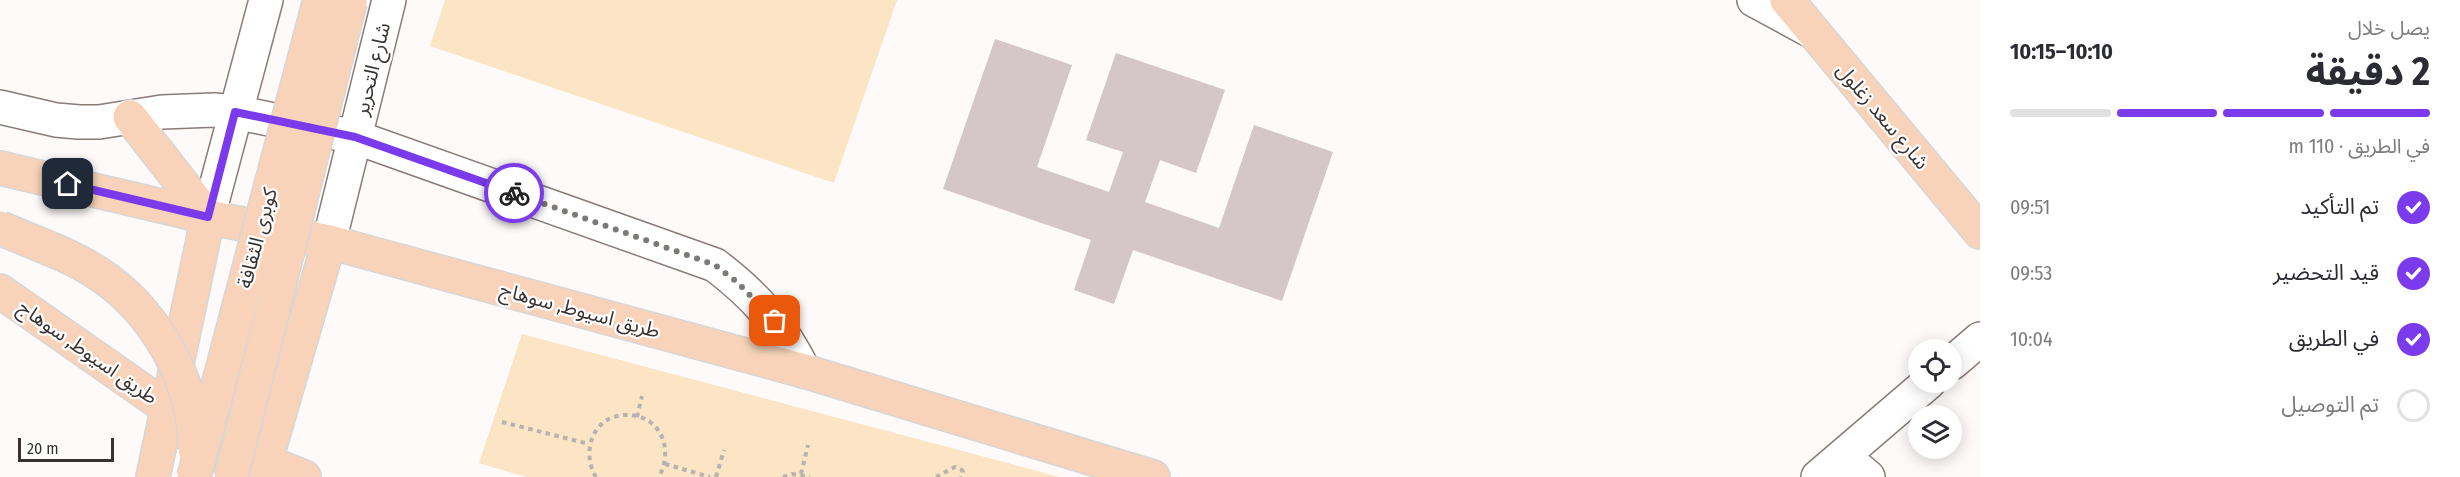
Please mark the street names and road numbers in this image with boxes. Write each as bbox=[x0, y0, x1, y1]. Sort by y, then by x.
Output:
street label: شارع التحرير bbox=[349, 20, 398, 120]
street label: شارع سعد زغلول bbox=[1829, 58, 1934, 176]
street label: كوبرى الثقافة bbox=[232, 185, 282, 291]
street label: طريق اسيوط, سوهاج bbox=[496, 277, 663, 346]
street label: طريق اسيوط, سوهاج bbox=[12, 295, 162, 412]

